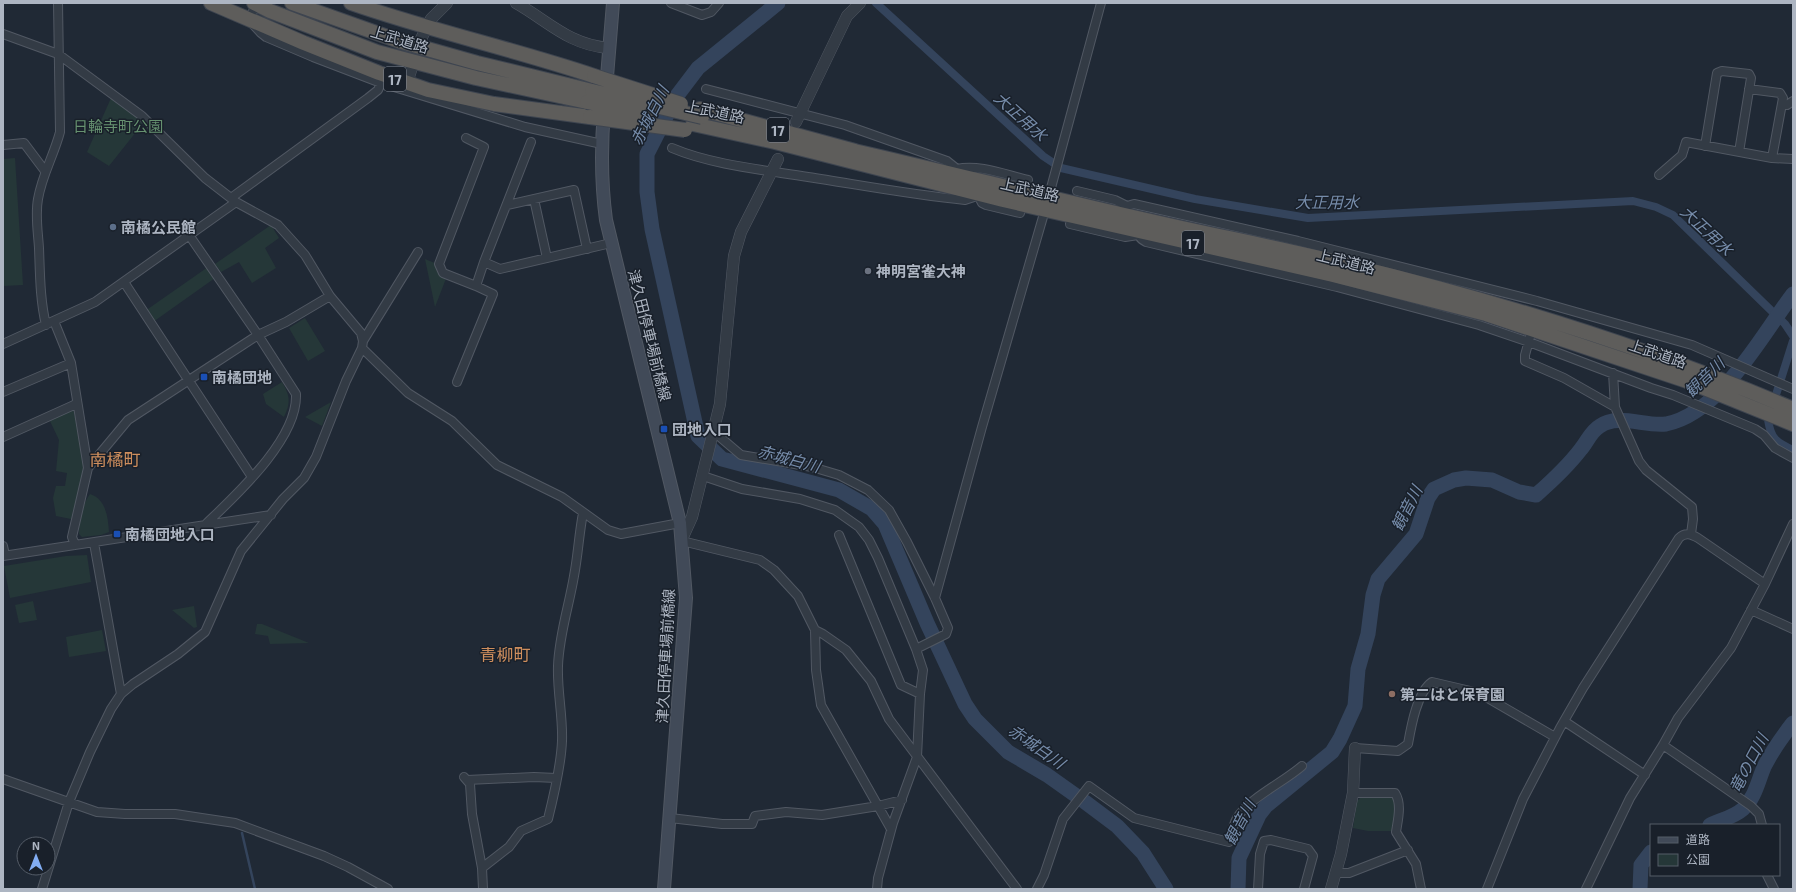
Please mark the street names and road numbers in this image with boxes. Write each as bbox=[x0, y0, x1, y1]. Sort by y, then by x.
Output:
street label: 上武道路 bbox=[369, 22, 431, 56]
road number: 17 bbox=[384, 67, 406, 91]
street label: 上武道路 bbox=[684, 96, 746, 126]
road number: 17 bbox=[767, 118, 789, 142]
street label: 上武道路 bbox=[999, 173, 1061, 205]
road number: 17 bbox=[1182, 231, 1204, 255]
street label: 上武道路 bbox=[1315, 245, 1377, 277]
street label: 津久田停車場前橋線 bbox=[625, 267, 675, 403]
street label: 上武道路 bbox=[1627, 335, 1689, 371]
street label: 津久田停車場前橋線 bbox=[652, 588, 678, 724]

